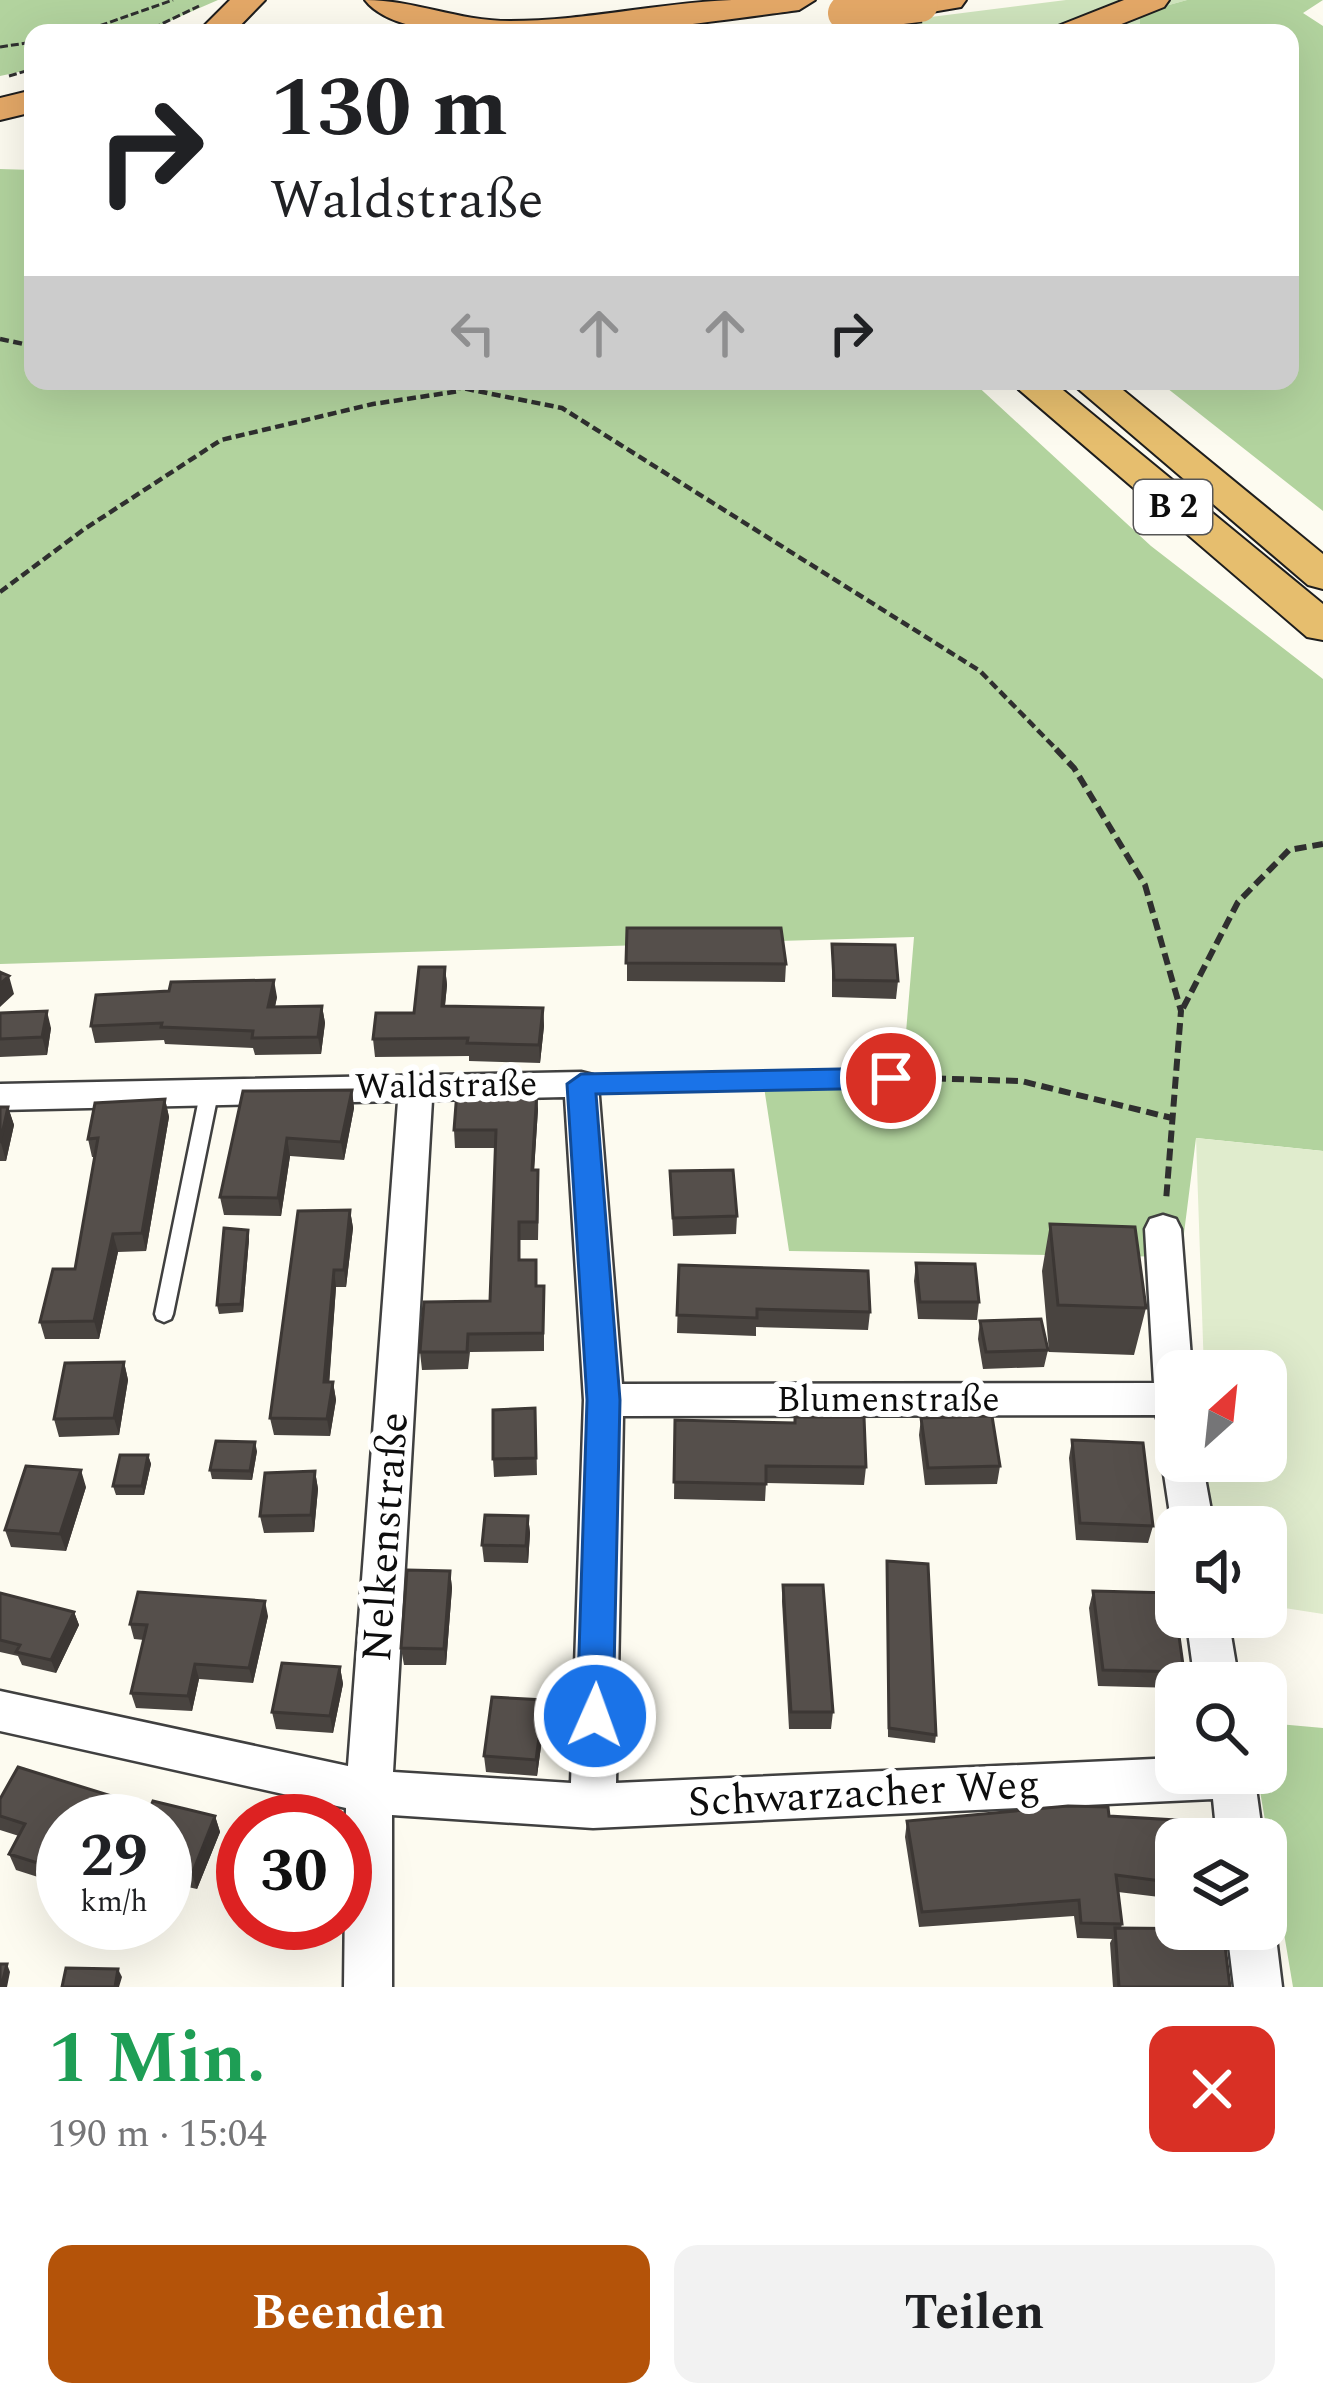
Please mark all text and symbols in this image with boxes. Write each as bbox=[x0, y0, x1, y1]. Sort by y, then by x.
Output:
text: 130 m bbox=[270, 45, 508, 173]
icon: right bbox=[72, 72, 228, 228]
text: Waldstraße bbox=[270, 160, 544, 242]
icon: left bbox=[440, 300, 506, 366]
icon: ahead bbox=[566, 300, 632, 366]
icon: ahead bbox=[692, 300, 758, 366]
icon: right bbox=[818, 300, 884, 366]
road number: B 2 bbox=[1134, 480, 1212, 534]
pin bbox=[840, 1027, 942, 1129]
icon: arrive bbox=[858, 1045, 924, 1111]
street label: Waldstraße bbox=[354, 1057, 538, 1115]
north arrow bbox=[1155, 1350, 1287, 1482]
map controls bbox=[1155, 1350, 1287, 1950]
street label: Blumenstraße bbox=[776, 1373, 1000, 1428]
street label: Nelkenstraße bbox=[346, 1410, 426, 1664]
button: sound bbox=[1155, 1506, 1287, 1638]
position arrow bbox=[532, 1653, 658, 1779]
button: search bbox=[1155, 1662, 1287, 1794]
street label: Schwarzacher Weg bbox=[686, 1753, 1042, 1835]
speed limit sign: 30 bbox=[216, 1794, 372, 1950]
text: 29 bbox=[80, 1811, 148, 1903]
button: layers bbox=[1155, 1818, 1287, 1950]
text: km/h bbox=[80, 1879, 148, 1925]
text: 1 Min. bbox=[48, 2005, 266, 2114]
button: close bbox=[1149, 2026, 1275, 2152]
text: 190 m · 15:04 bbox=[48, 2105, 267, 2164]
button: Beenden bbox=[48, 2245, 650, 2383]
button: Teilen bbox=[674, 2245, 1275, 2383]

